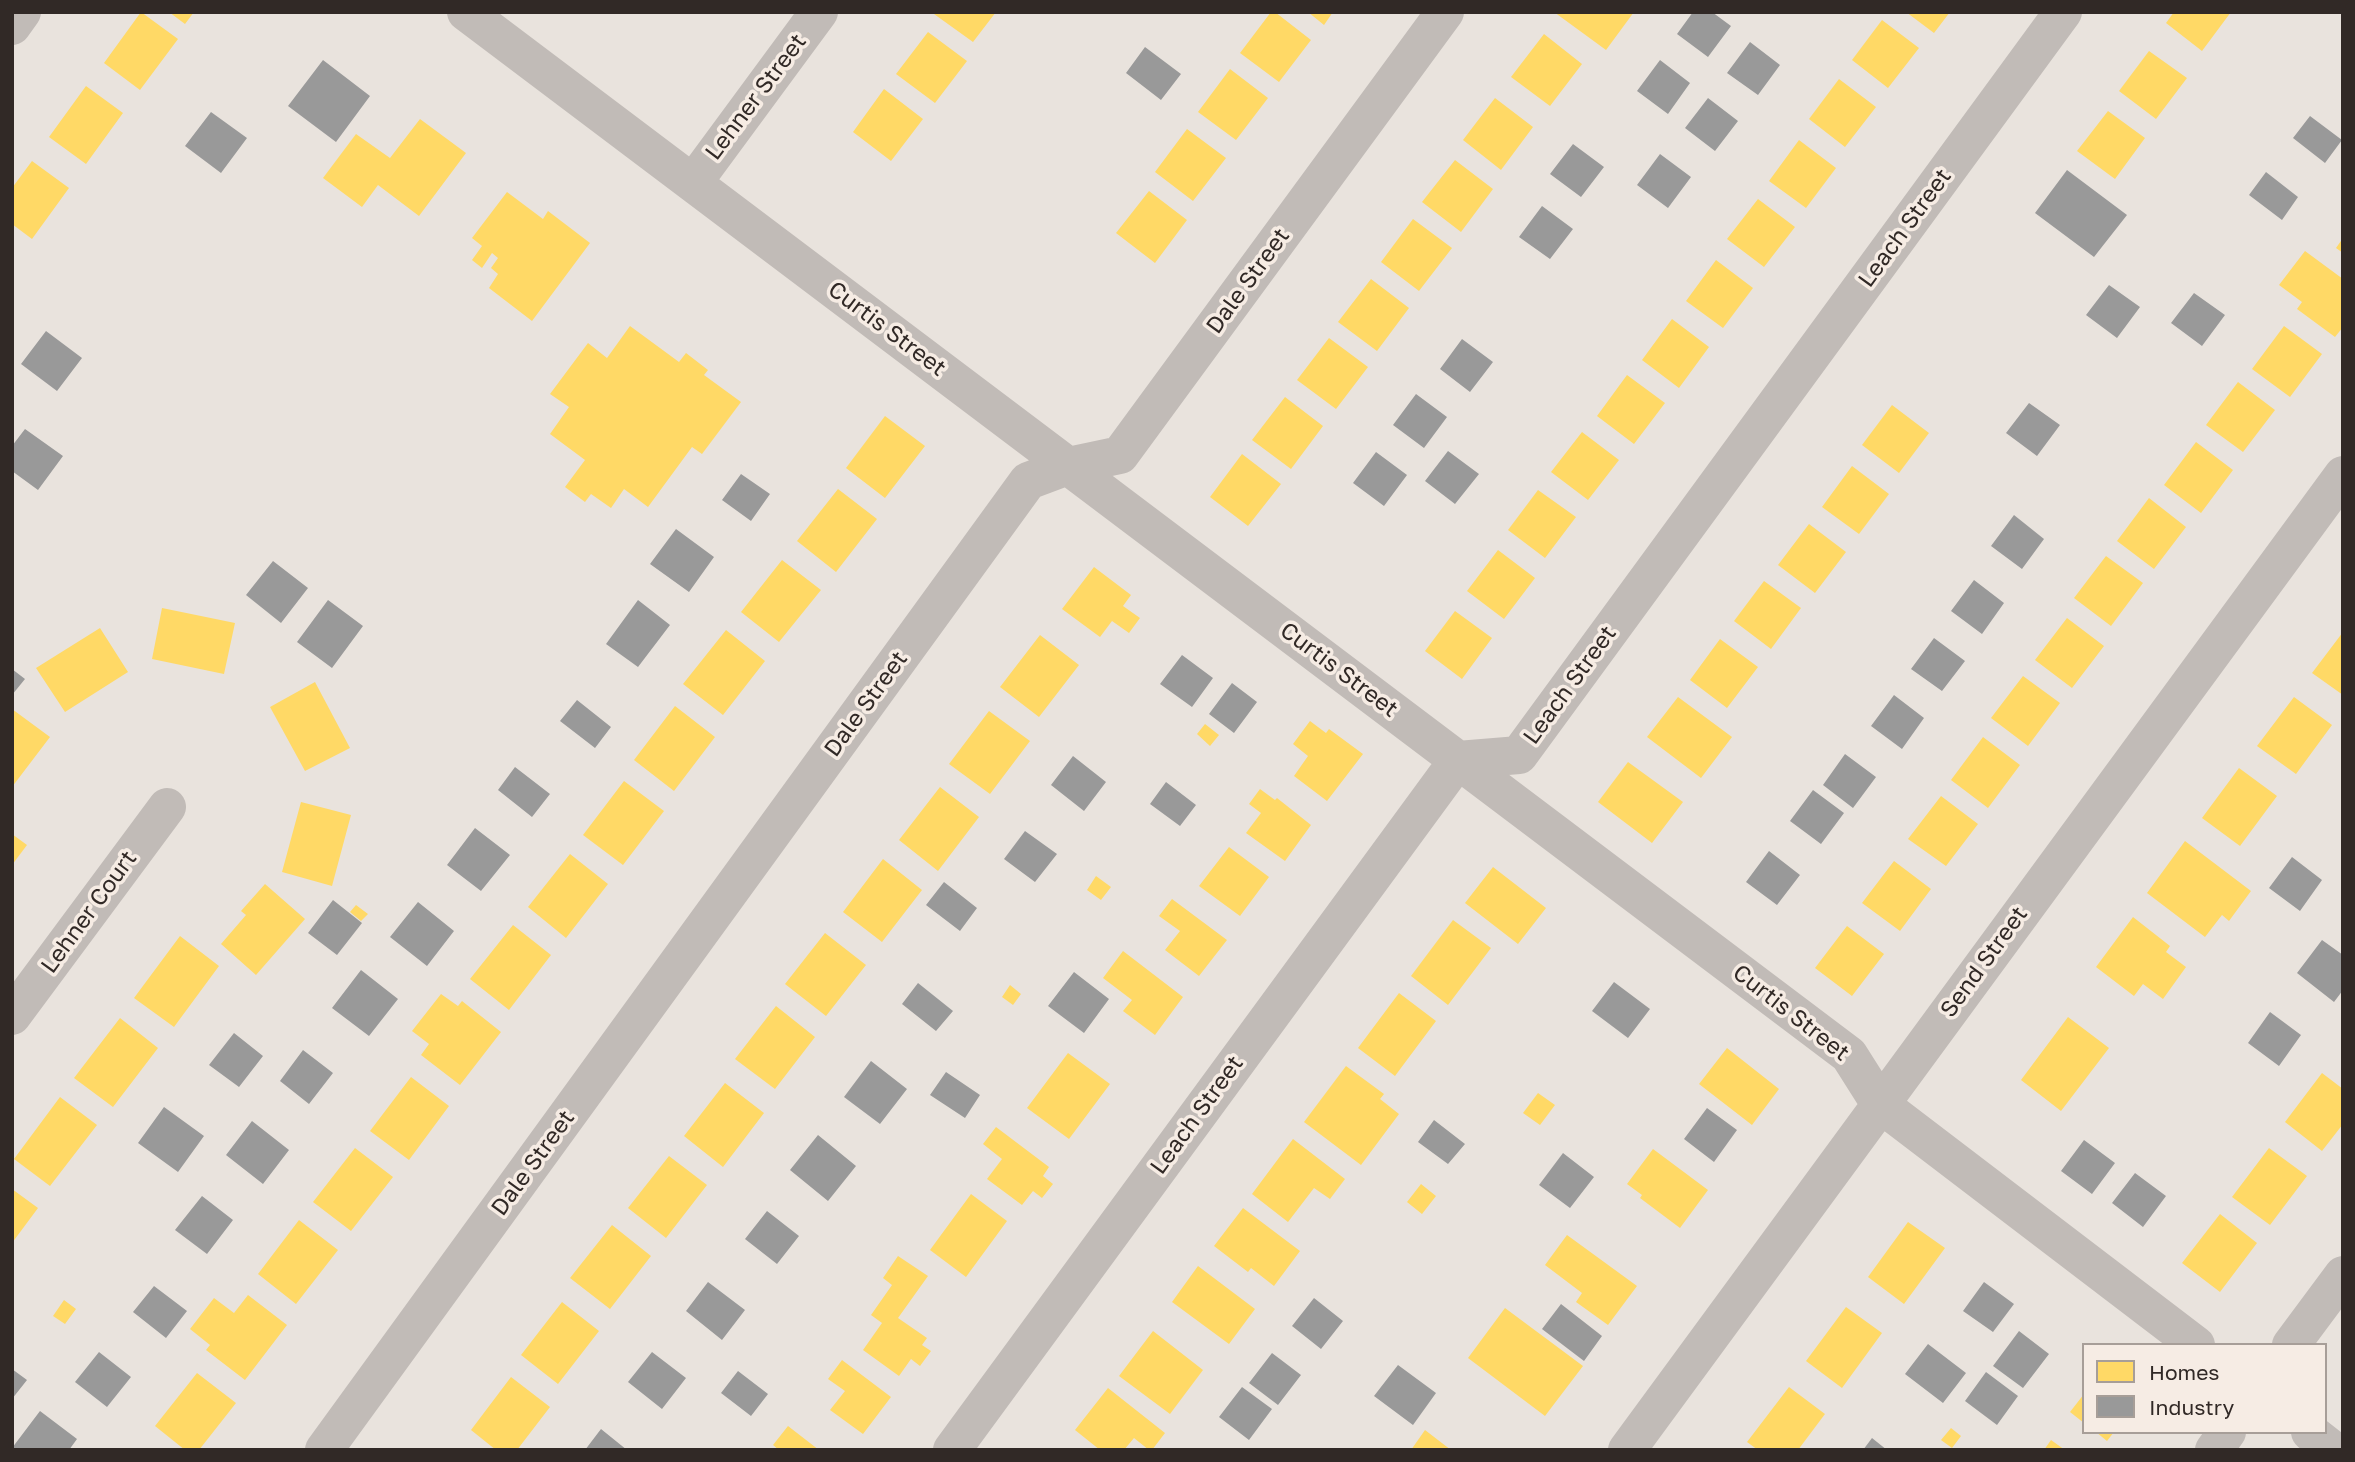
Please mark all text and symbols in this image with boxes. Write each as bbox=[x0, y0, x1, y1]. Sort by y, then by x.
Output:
street label: Lehner Street bbox=[700, 29, 812, 165]
street label: Leach Street bbox=[1853, 163, 1957, 293]
street label: Dale Street bbox=[1201, 223, 1295, 339]
street label: Curtis Street bbox=[823, 276, 951, 382]
street label: Curtis Street bbox=[1275, 617, 1403, 723]
street label: Leach Street bbox=[1518, 620, 1622, 750]
street label: Dale Street bbox=[819, 646, 913, 762]
street label: Lehner Court bbox=[35, 845, 143, 979]
street label: Send Street bbox=[1935, 901, 2033, 1023]
street label: Curtis Street bbox=[1727, 959, 1855, 1067]
street label: Leach Street bbox=[1145, 1050, 1249, 1180]
street label: Dale Street bbox=[486, 1105, 580, 1221]
legend bbox=[2082, 1343, 2327, 1434]
text: Homes bbox=[2149, 1359, 2219, 1385]
text: Industry bbox=[2149, 1394, 2234, 1420]

